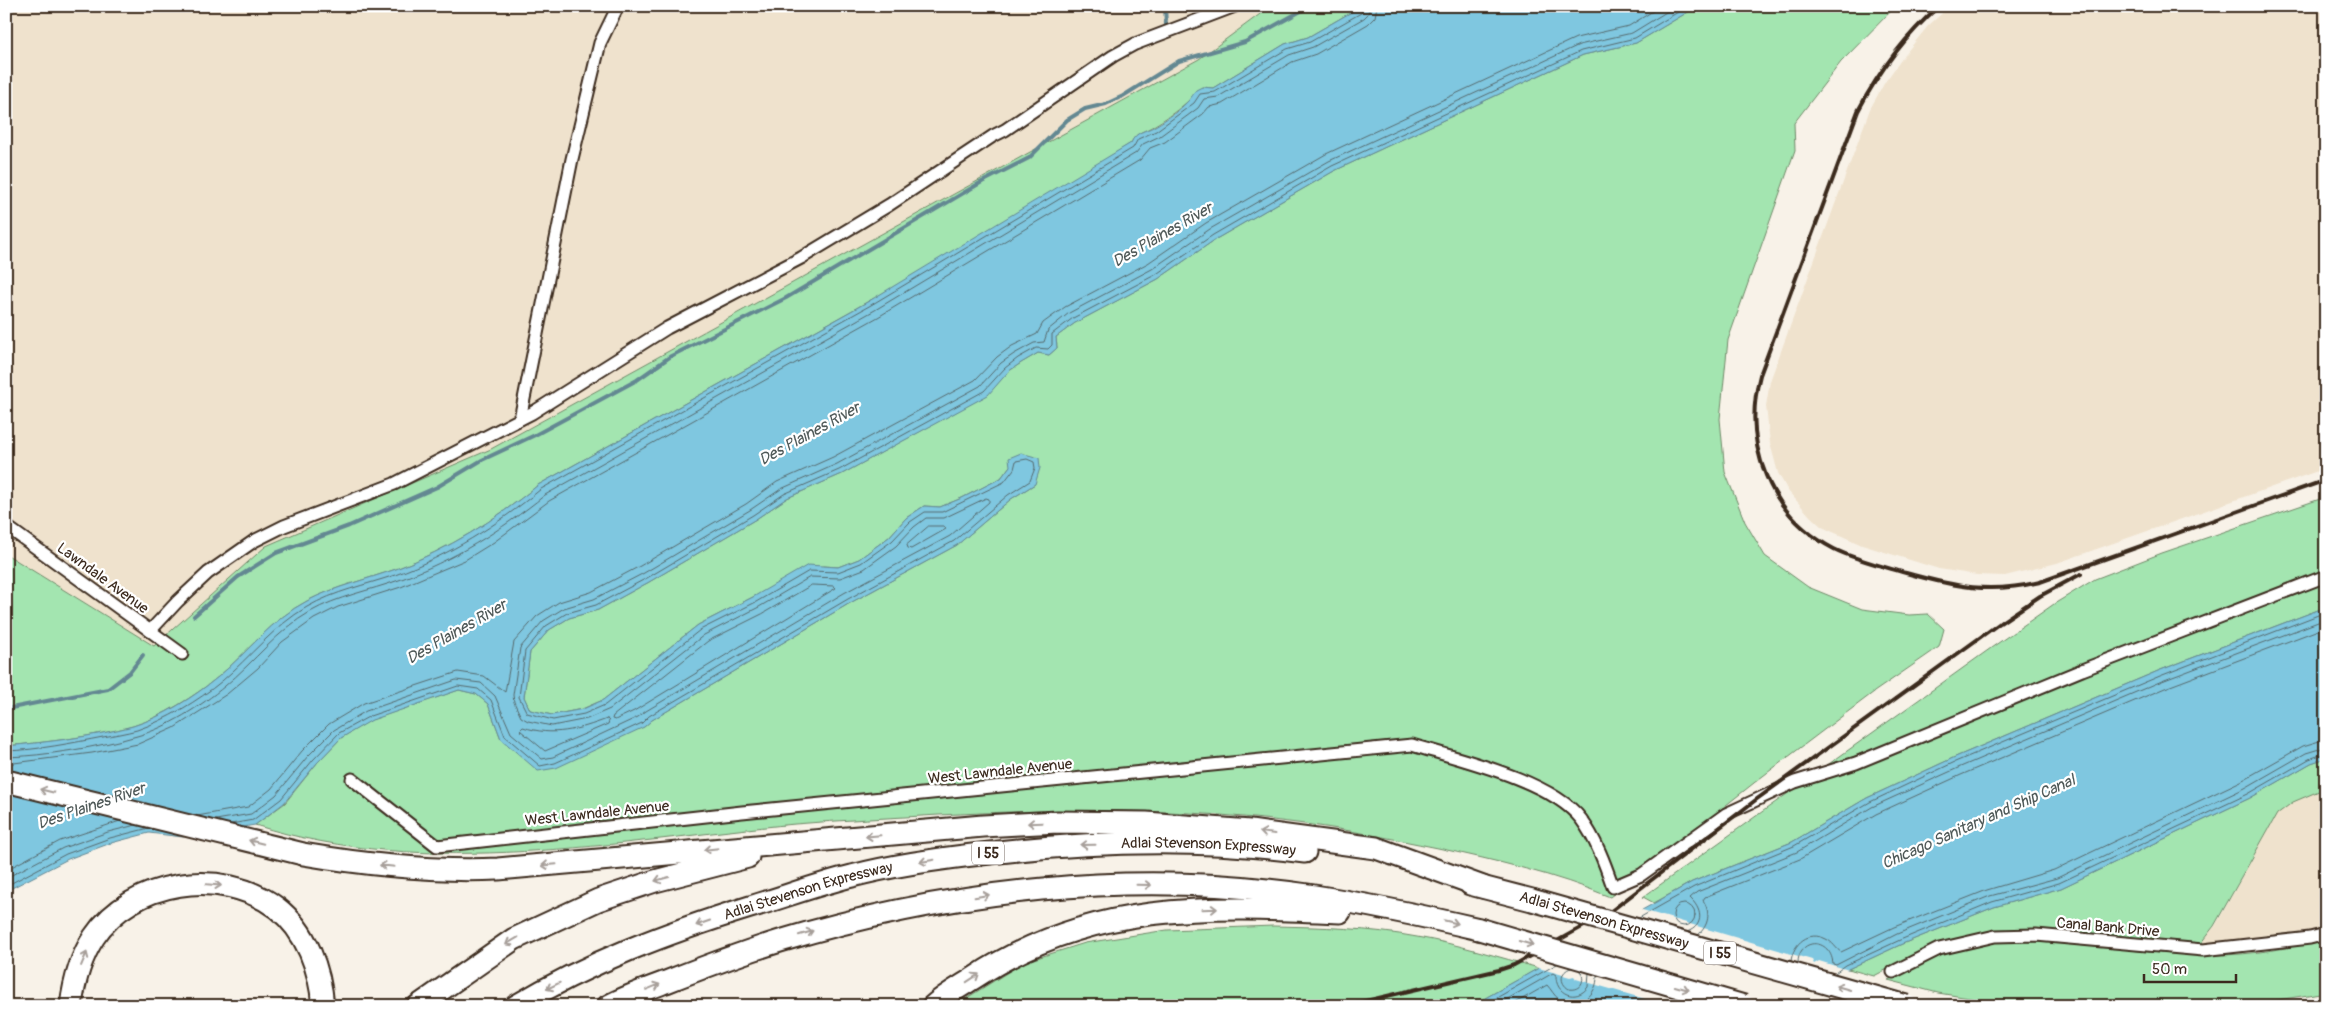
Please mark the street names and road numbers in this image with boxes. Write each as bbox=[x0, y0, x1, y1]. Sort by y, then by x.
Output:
street label: Lawndale Avenue bbox=[53, 539, 153, 618]
street label: West Lawndale Avenue bbox=[927, 754, 1074, 789]
street label: West Lawndale Avenue bbox=[524, 796, 671, 831]
street label: Adlai Stevenson Expressway bbox=[1120, 834, 1297, 861]
road number: I 55 bbox=[972, 841, 1004, 864]
street label: Adlai Stevenson Expressway bbox=[721, 858, 895, 925]
street label: Adlai Stevenson Expressway bbox=[1517, 887, 1691, 954]
street label: Canal Bank Drive bbox=[2056, 914, 2161, 942]
road number: I 55 bbox=[1704, 941, 1736, 964]

